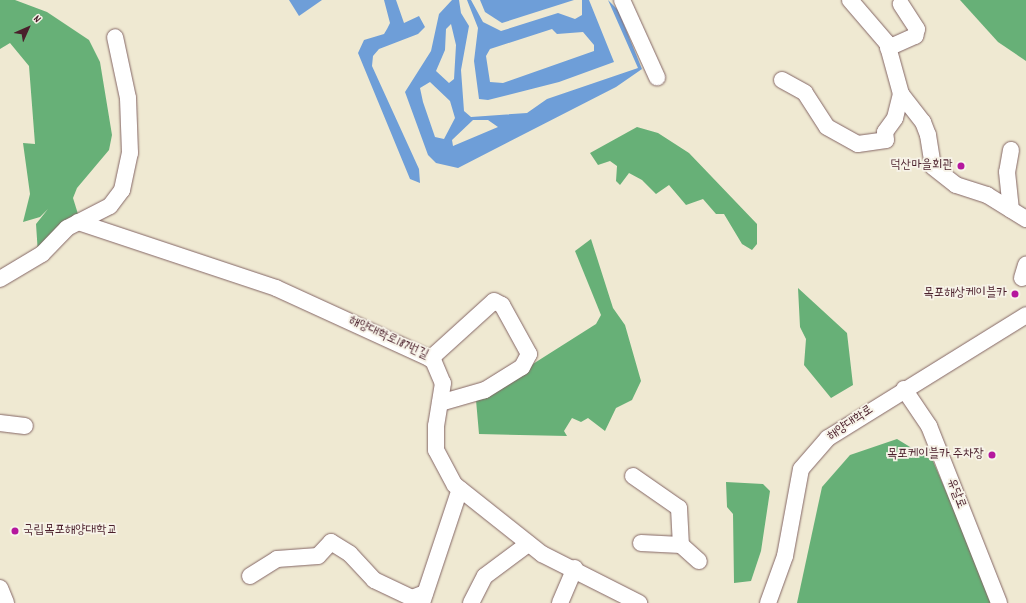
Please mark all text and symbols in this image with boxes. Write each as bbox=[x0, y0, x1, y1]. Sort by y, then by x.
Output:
north arrow bbox=[8, 8, 48, 48]
text: N bbox=[29, 12, 44, 27]
place label: 덕산마을회관 bbox=[890, 158, 953, 174]
marker: 덕산마을회관 bbox=[956, 161, 966, 171]
place label: 목포해상케이블카 bbox=[923, 286, 1007, 302]
marker: 목포해상케이블카 bbox=[1010, 289, 1020, 299]
street label: 해양대학로187번길 bbox=[346, 314, 430, 364]
street label: 해양대학로 bbox=[825, 403, 877, 445]
place label: 목포케이블카 주차장 bbox=[887, 447, 984, 463]
marker: 목포케이블카 주차장 bbox=[987, 450, 997, 460]
street label: 유달로 bbox=[942, 477, 968, 511]
place label: 국립목포해양대학교 bbox=[23, 523, 117, 539]
marker: 국립목포해양대학교 bbox=[10, 526, 20, 536]

